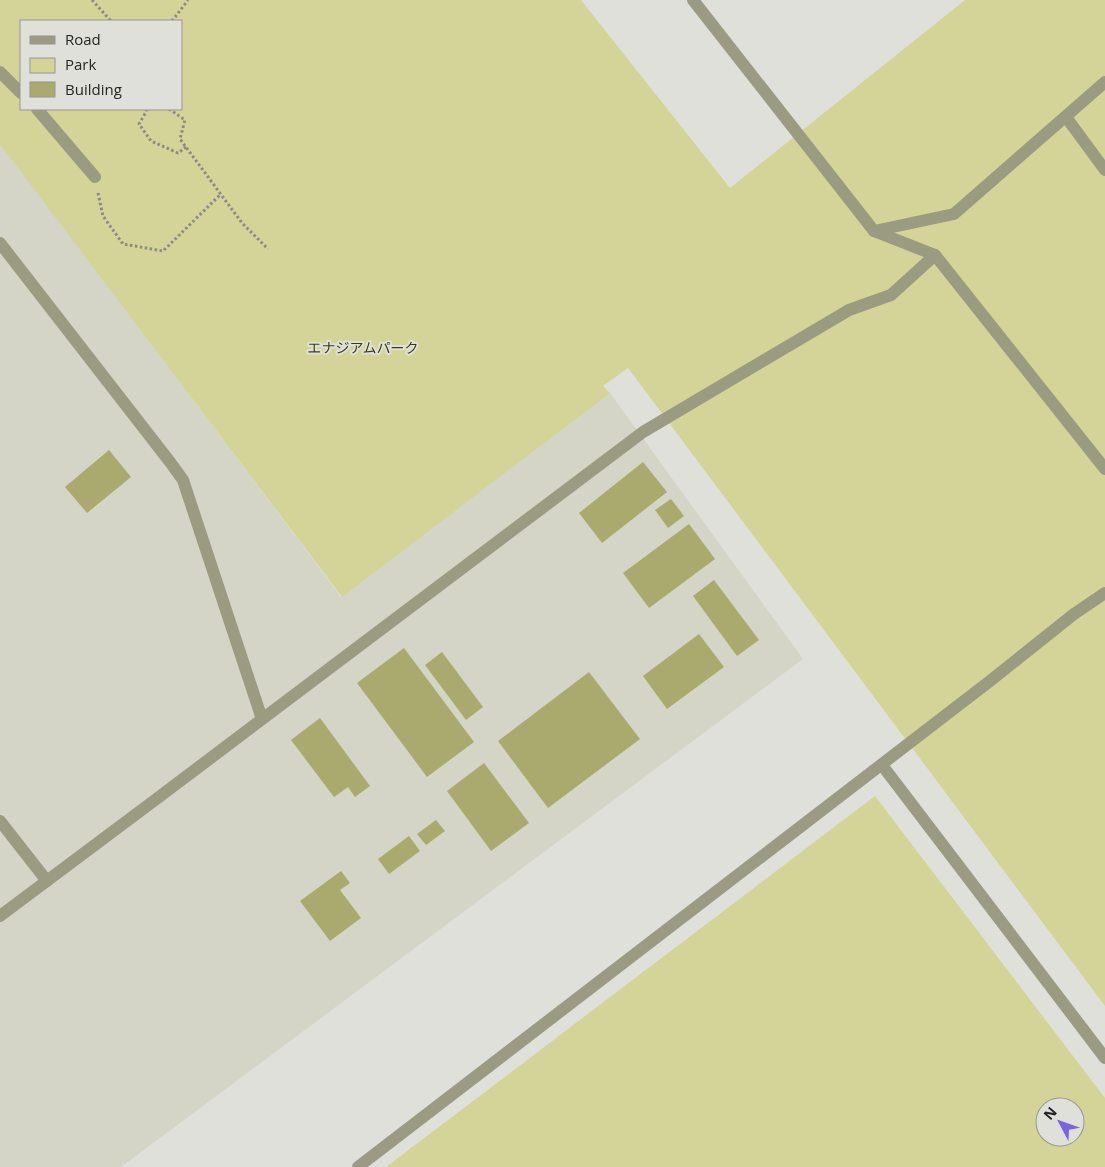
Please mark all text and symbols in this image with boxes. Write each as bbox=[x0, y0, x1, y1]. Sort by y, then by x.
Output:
legend bbox=[20, 20, 182, 110]
text: Road bbox=[65, 29, 101, 49]
text: Park bbox=[65, 54, 96, 74]
text: Building bbox=[65, 79, 122, 99]
park label: エナジアムパーク bbox=[307, 338, 419, 357]
north arrow bbox=[1035, 1097, 1085, 1147]
text: N bbox=[1039, 1103, 1061, 1124]

